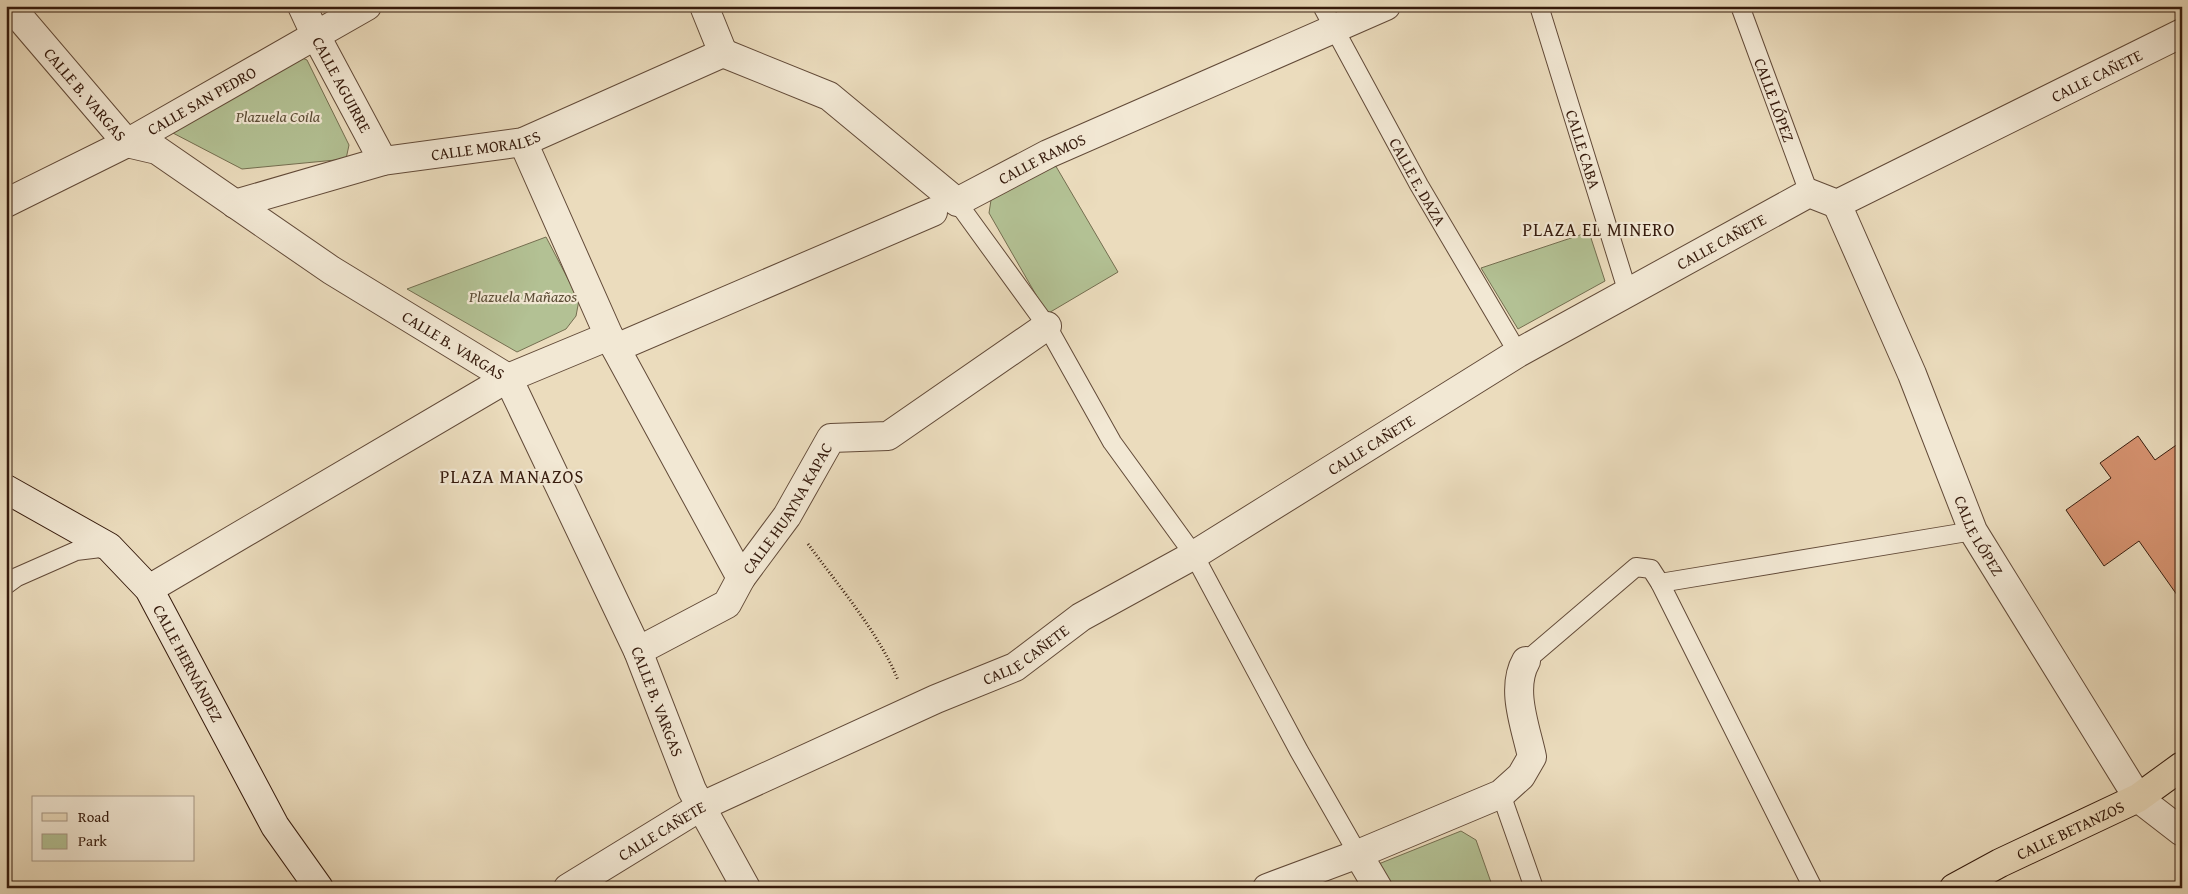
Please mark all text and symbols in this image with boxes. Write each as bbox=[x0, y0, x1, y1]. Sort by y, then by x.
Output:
street label: CALLE AGUIRRE bbox=[306, 32, 378, 137]
street label: CALLE B. VARGAS bbox=[38, 42, 132, 146]
street label: CALLE CAÑETE bbox=[2047, 43, 2146, 108]
street label: CALLE LÓPEZ bbox=[1748, 54, 1801, 145]
street label: CALLE SAN PEDRO bbox=[143, 60, 261, 141]
park label: Plazuela Coila bbox=[235, 104, 321, 128]
street label: CALLE CABA bbox=[1560, 107, 1607, 192]
street label: CALLE MORALES bbox=[430, 124, 544, 166]
street label: CALLE RAMOS bbox=[994, 127, 1090, 190]
street label: CALLE E. DAZA bbox=[1383, 133, 1452, 230]
street label: CALLE CAÑETE bbox=[1672, 207, 1770, 276]
district label: PLAZA EL MINERO bbox=[1522, 216, 1676, 243]
park label: Plazuela Mañazos bbox=[468, 284, 577, 308]
street label: CALLE B. VARGAS bbox=[398, 304, 510, 385]
street label: CALLE CAÑETE bbox=[1323, 408, 1419, 481]
street label: CALLE HUAYNA KAPAC bbox=[736, 438, 838, 579]
district label: PLAZA MANAZOS bbox=[440, 463, 584, 490]
street label: CALLE LÓPEZ bbox=[1948, 492, 2010, 580]
street label: CALLE HERNÁNDEZ bbox=[147, 600, 229, 726]
street label: CALLE CAÑETE bbox=[979, 618, 1074, 691]
street label: CALLE B. VARGAS bbox=[625, 642, 690, 760]
street label: CALLE CAÑETE bbox=[613, 794, 709, 867]
street label: CALLE BETANZOS bbox=[2012, 794, 2128, 866]
legend bbox=[32, 796, 195, 862]
text: Road bbox=[78, 806, 109, 827]
text: Park bbox=[78, 830, 107, 851]

